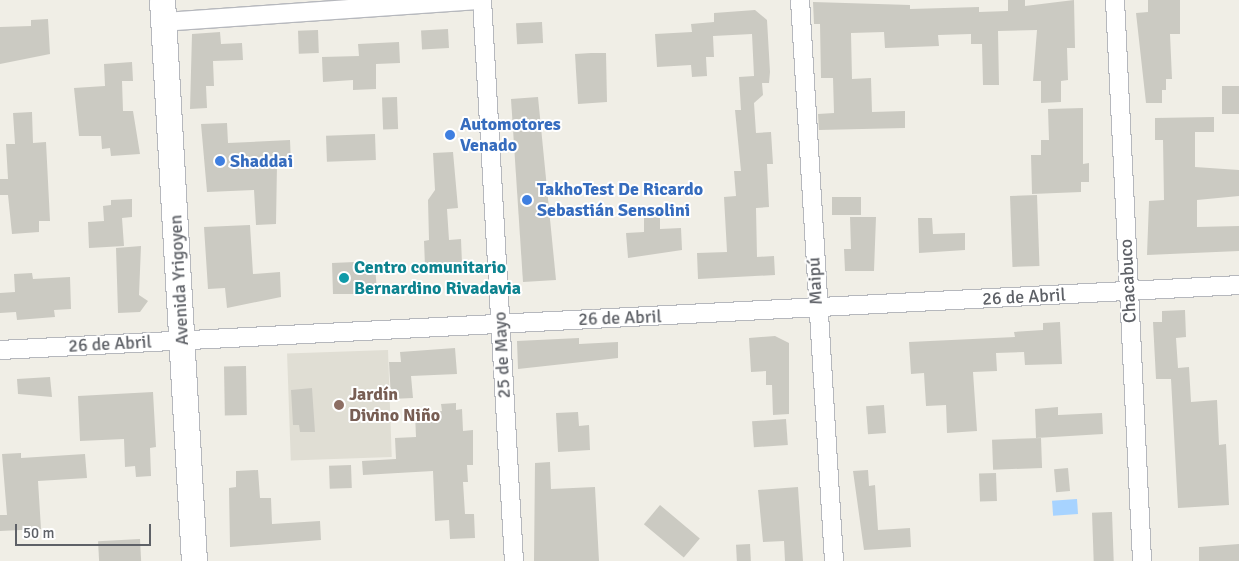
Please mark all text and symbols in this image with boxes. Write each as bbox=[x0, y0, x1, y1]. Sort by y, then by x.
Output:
place label: Automotores Venado bbox=[460, 114, 561, 156]
marker: Automotores Venado bbox=[444, 129, 456, 141]
place label: Shaddai bbox=[230, 150, 293, 172]
marker: Shaddai bbox=[214, 155, 226, 167]
place label: TakhoTest De Ricardo Sebastián Sensolini bbox=[537, 179, 703, 222]
marker: TakhoTest De Ricardo Sebastián Sensolini bbox=[521, 194, 533, 206]
street label: Avenida Yrigoyen bbox=[165, 214, 193, 346]
street label: Chacabuco bbox=[1115, 238, 1141, 324]
street label: Maipú bbox=[803, 256, 827, 306]
place label: Centro comunitario Bernardino Rivadavia bbox=[354, 257, 521, 300]
marker: Centro comunitario Bernardino Rivadavia bbox=[338, 272, 350, 284]
street label: 26 de Abril bbox=[982, 284, 1066, 310]
street label: 26 de Abril bbox=[578, 306, 662, 330]
street label: 25 de Mayo bbox=[489, 311, 515, 399]
street label: 26 de Abril bbox=[68, 331, 152, 357]
place label: Jardín Divino Niño bbox=[349, 384, 440, 426]
marker: Jardín Divino Niño bbox=[333, 399, 345, 411]
scale bar bbox=[18, 514, 154, 546]
text: 50 m bbox=[23, 524, 54, 542]

